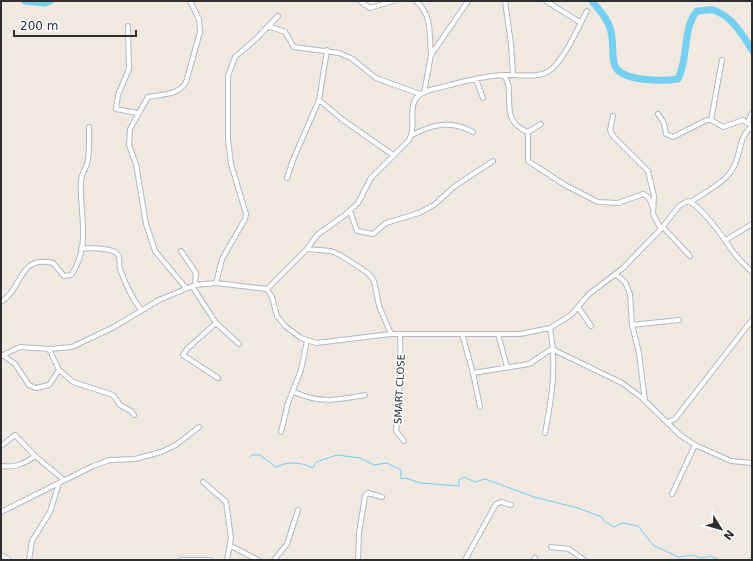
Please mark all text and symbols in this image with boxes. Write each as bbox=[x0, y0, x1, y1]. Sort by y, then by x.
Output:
scale bar bbox=[14, 12, 136, 38]
text: 200 m bbox=[20, 19, 58, 33]
street label: SMART CLOSE bbox=[392, 354, 407, 424]
north arrow bbox=[701, 509, 741, 549]
text: N bbox=[721, 527, 737, 542]

